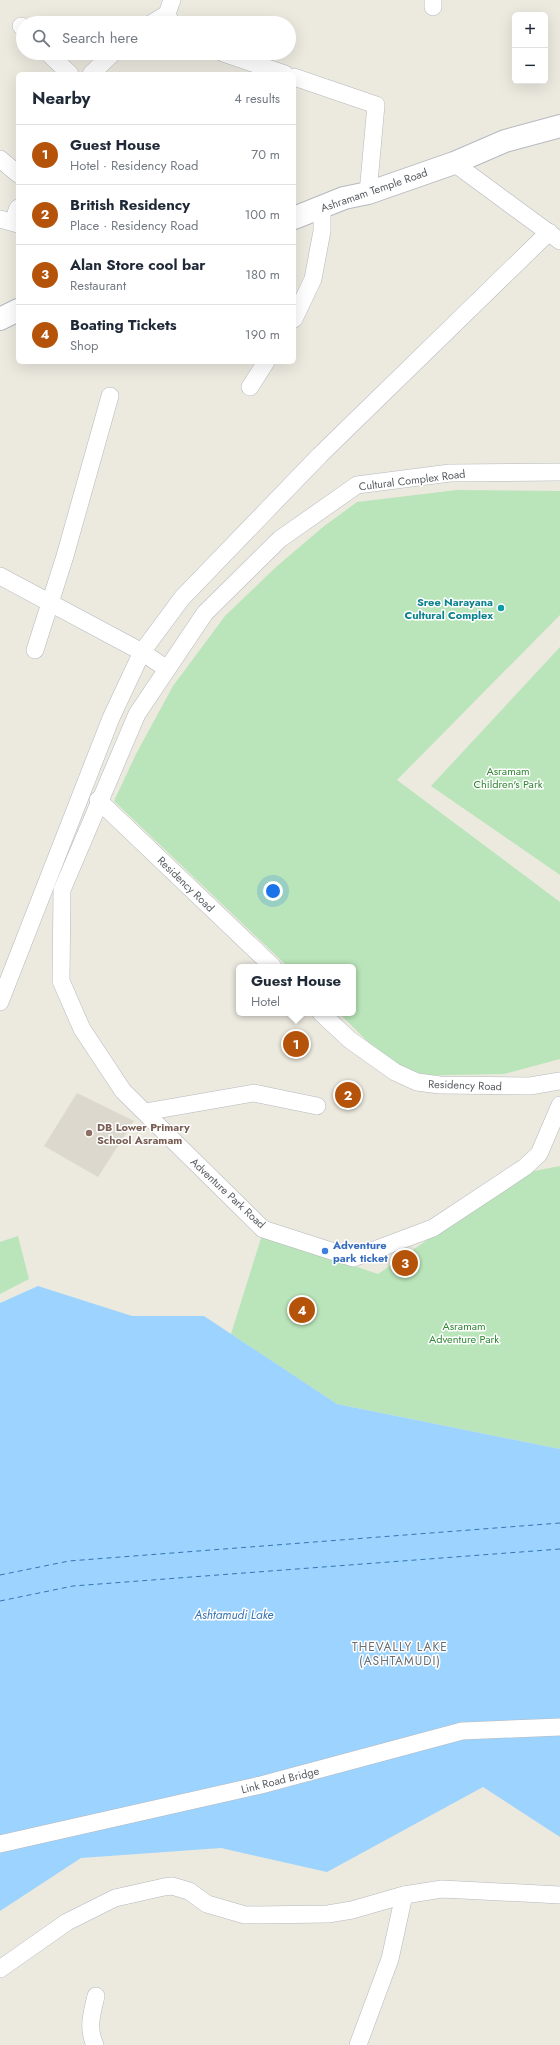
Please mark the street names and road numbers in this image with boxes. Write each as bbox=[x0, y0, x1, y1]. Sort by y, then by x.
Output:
street label: Ashramam Temple Road bbox=[318, 164, 430, 216]
street label: Cultural Complex Road bbox=[358, 466, 466, 494]
street label: Residency Road bbox=[154, 853, 218, 915]
street label: Residency Road bbox=[428, 1076, 502, 1094]
street label: Adventure Park Road bbox=[187, 1154, 269, 1232]
street label: Link Road Bridge bbox=[239, 1763, 321, 1797]

